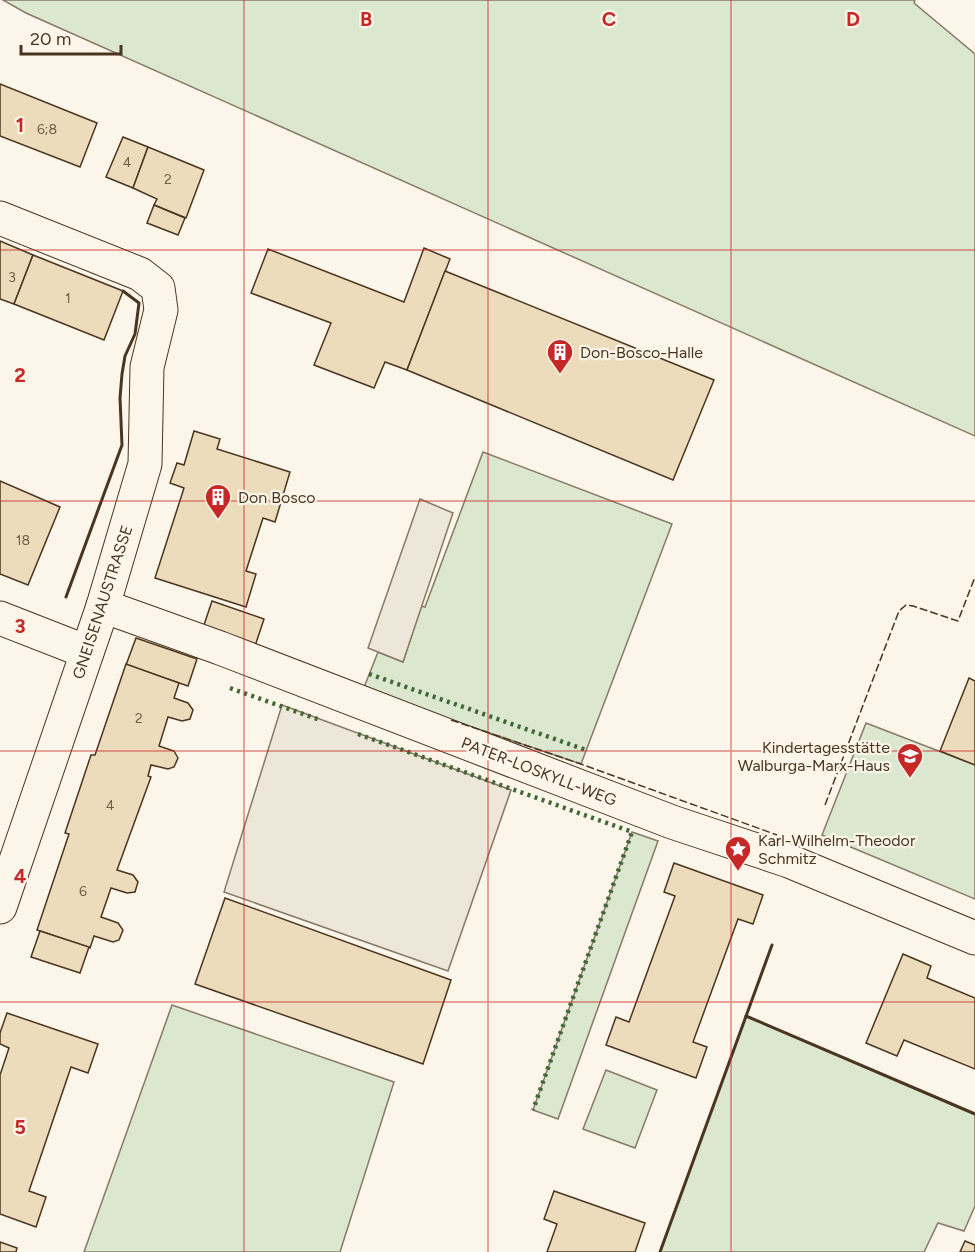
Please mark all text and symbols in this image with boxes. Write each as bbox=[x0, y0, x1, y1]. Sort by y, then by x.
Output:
text: B bbox=[360, 7, 372, 31]
text: C bbox=[602, 7, 616, 31]
text: D bbox=[846, 7, 860, 31]
scale bar bbox=[21, 18, 122, 56]
text: 20 m bbox=[30, 28, 71, 50]
text: 1 bbox=[16, 113, 24, 137]
house number: 6;8 bbox=[37, 121, 57, 138]
house number: 4 bbox=[123, 154, 132, 171]
house number: 2 bbox=[164, 171, 172, 188]
house number: 3 bbox=[8, 269, 16, 286]
house number: 1 bbox=[65, 290, 71, 307]
building icon: Don-Bosco-Halle bbox=[545, 337, 575, 375]
place label: Don-Bosco-Halle bbox=[580, 343, 703, 362]
text: 2 bbox=[14, 363, 26, 387]
building icon: Don Bosco bbox=[203, 482, 233, 520]
place label: Don Bosco bbox=[238, 488, 316, 507]
street label: GNEISENAUSTRASSE bbox=[69, 523, 136, 682]
house number: 18 bbox=[16, 532, 30, 549]
text: 3 bbox=[14, 614, 26, 638]
house number: 2 bbox=[135, 710, 143, 727]
street label: PATER-LOSKYLL-WEG bbox=[458, 733, 619, 810]
place label: Kindertagesstätte Walburga-Marx-Haus bbox=[738, 738, 890, 775]
school or university icon: Kindertagesstätte Walburga-Marx-Haus bbox=[895, 741, 925, 779]
house number: 4 bbox=[106, 797, 115, 814]
place label: Karl-Wilhelm-Theodor Schmitz bbox=[758, 831, 916, 868]
place icon: Karl-Wilhelm-Theodor Schmitz bbox=[723, 834, 753, 872]
text: 4 bbox=[14, 864, 27, 888]
house number: 6 bbox=[79, 883, 87, 900]
text: 5 bbox=[14, 1115, 26, 1139]

